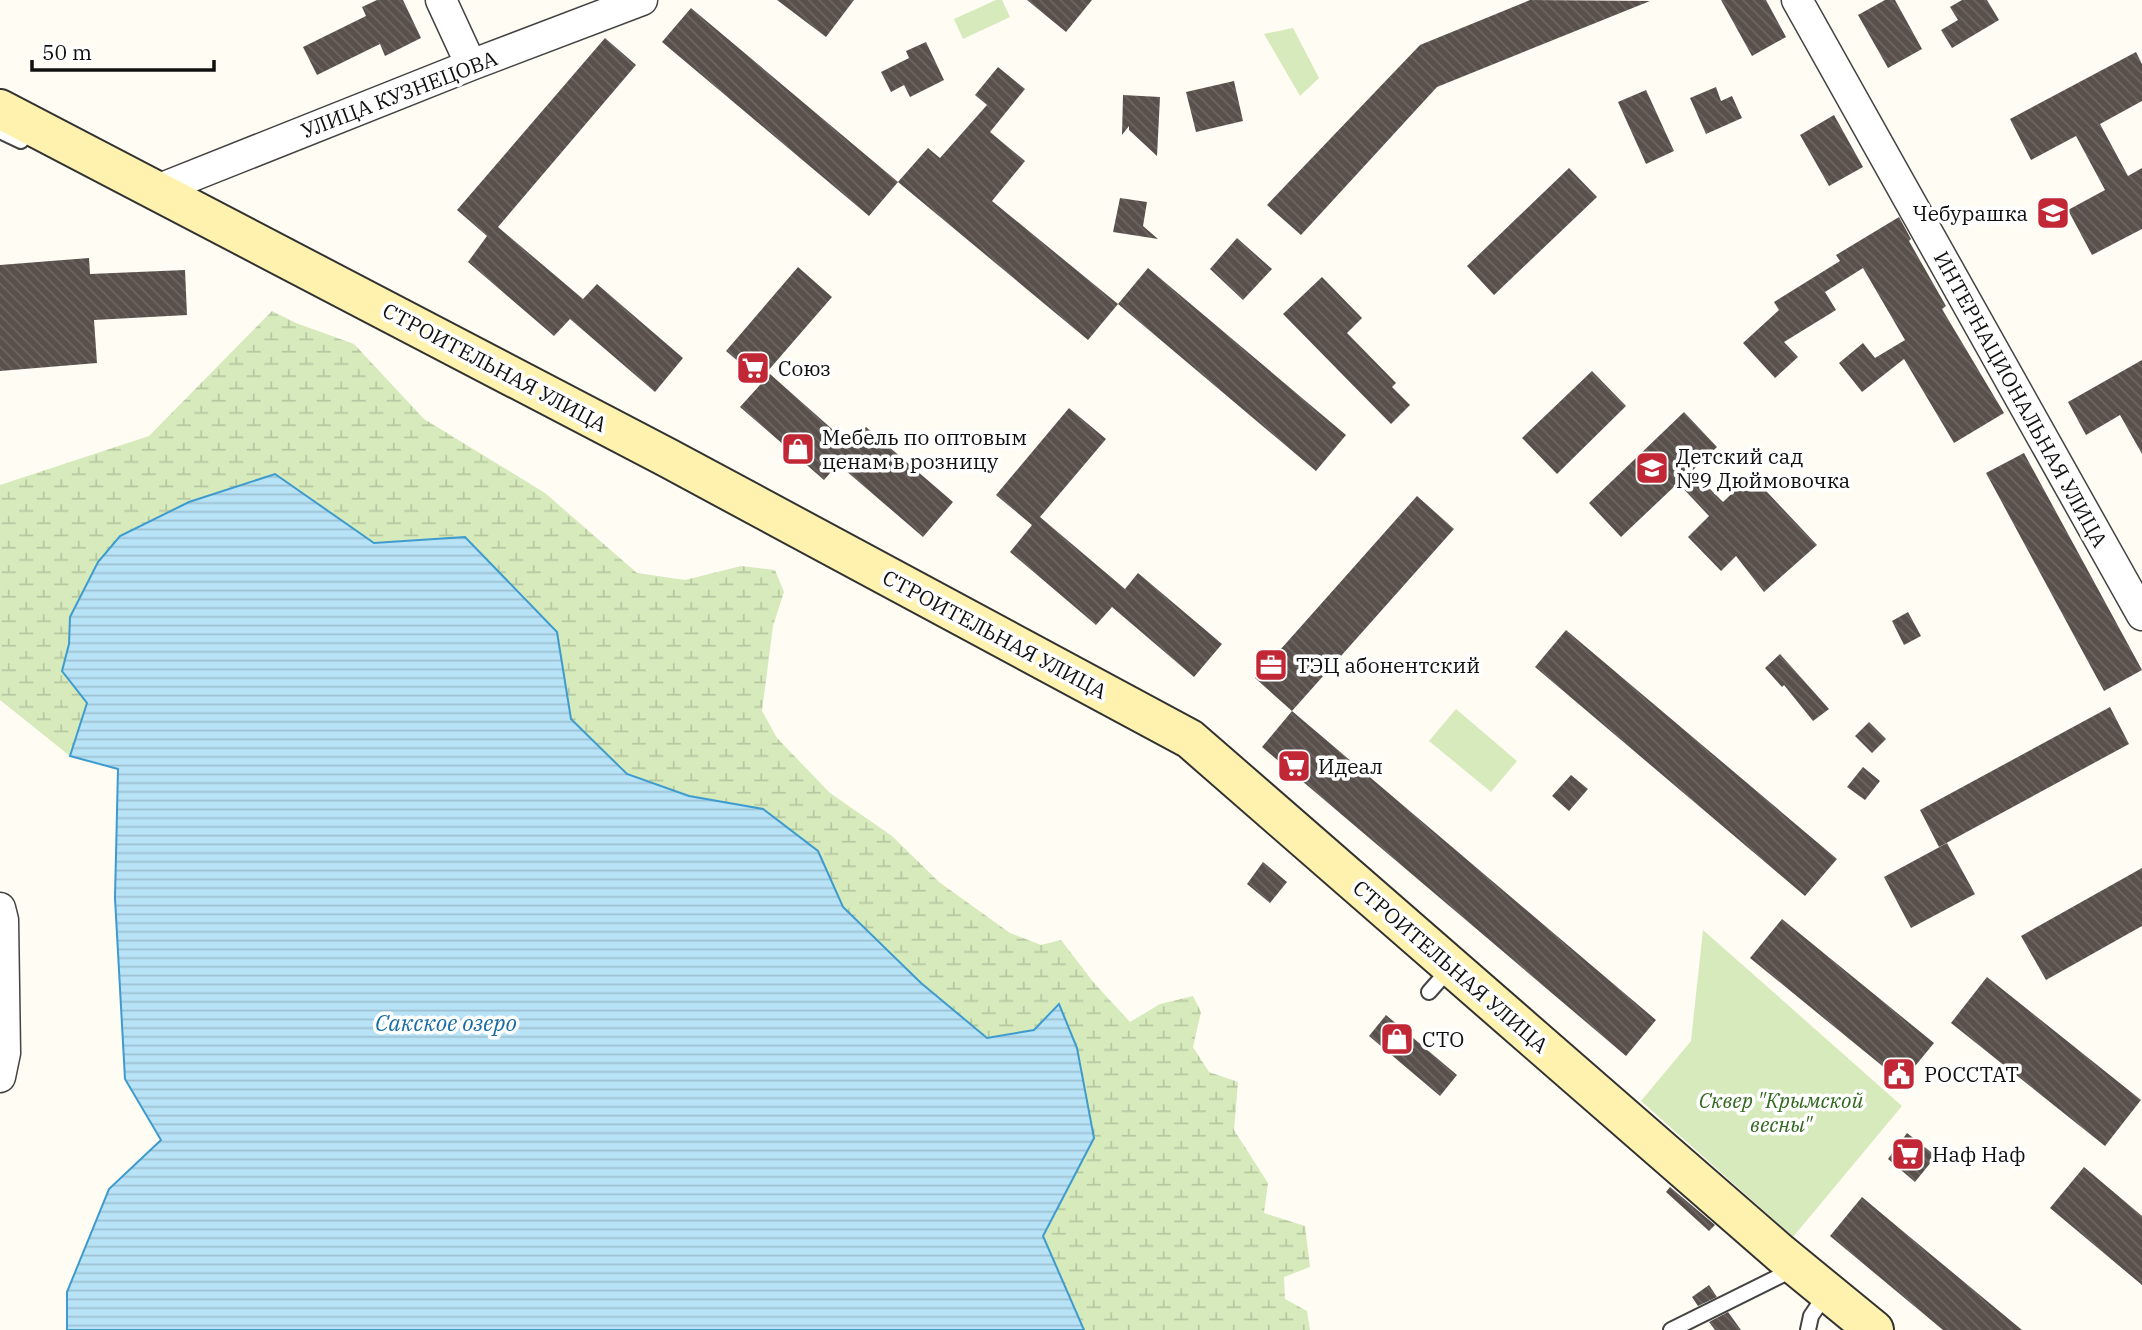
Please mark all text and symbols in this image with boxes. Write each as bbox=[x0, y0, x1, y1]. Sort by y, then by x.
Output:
scale bar bbox=[32, 28, 214, 72]
text: 50 m bbox=[42, 38, 92, 66]
street label: УЛИЦА КУЗНЕЦОВА bbox=[297, 43, 502, 144]
school or university icon: Чебурашка bbox=[2034, 194, 2072, 232]
place label: Чебурашка bbox=[1913, 199, 2028, 227]
street label: ИНТЕРНАЦИОНАЛЬНАЯ УЛИЦА bbox=[1928, 246, 2115, 553]
street label: СТРОИТЕЛЬНАЯ УЛИЦА bbox=[378, 296, 613, 438]
supermarket icon: Союз bbox=[734, 349, 772, 387]
place label: Союз bbox=[778, 354, 831, 382]
place label: Мебель по оптовым ценам в розницу bbox=[822, 423, 1027, 475]
shop icon: Мебель по оптовым ценам в розницу bbox=[779, 430, 817, 468]
place label: Детский сад №9 Дюймовочка bbox=[1676, 442, 1850, 494]
school or university icon: Детский сад №9 Дюймовочка bbox=[1633, 449, 1671, 487]
street label: СТРОИТЕЛЬНАЯ УЛИЦА bbox=[878, 563, 1113, 705]
office icon: ТЭЦ абонентский bbox=[1252, 646, 1290, 684]
place label: ТЭЦ абонентский bbox=[1296, 651, 1480, 679]
supermarket icon: Идеал bbox=[1275, 747, 1313, 785]
place label: Идеал bbox=[1318, 752, 1383, 780]
street label: СТРОИТЕЛЬНАЯ УЛИЦА bbox=[1347, 873, 1555, 1059]
water label: Сакское озеро bbox=[375, 1007, 517, 1037]
shop icon: СТО bbox=[1378, 1020, 1416, 1058]
place label: СТО bbox=[1422, 1025, 1464, 1053]
public building icon: РОССТАТ bbox=[1880, 1055, 1918, 1093]
place label: РОССТАТ bbox=[1924, 1060, 2019, 1088]
park label: Сквер "Крымской весны" bbox=[1699, 1086, 1863, 1138]
supermarket icon: Наф Наф bbox=[1889, 1135, 1927, 1173]
place label: Наф Наф bbox=[1932, 1140, 2025, 1168]

